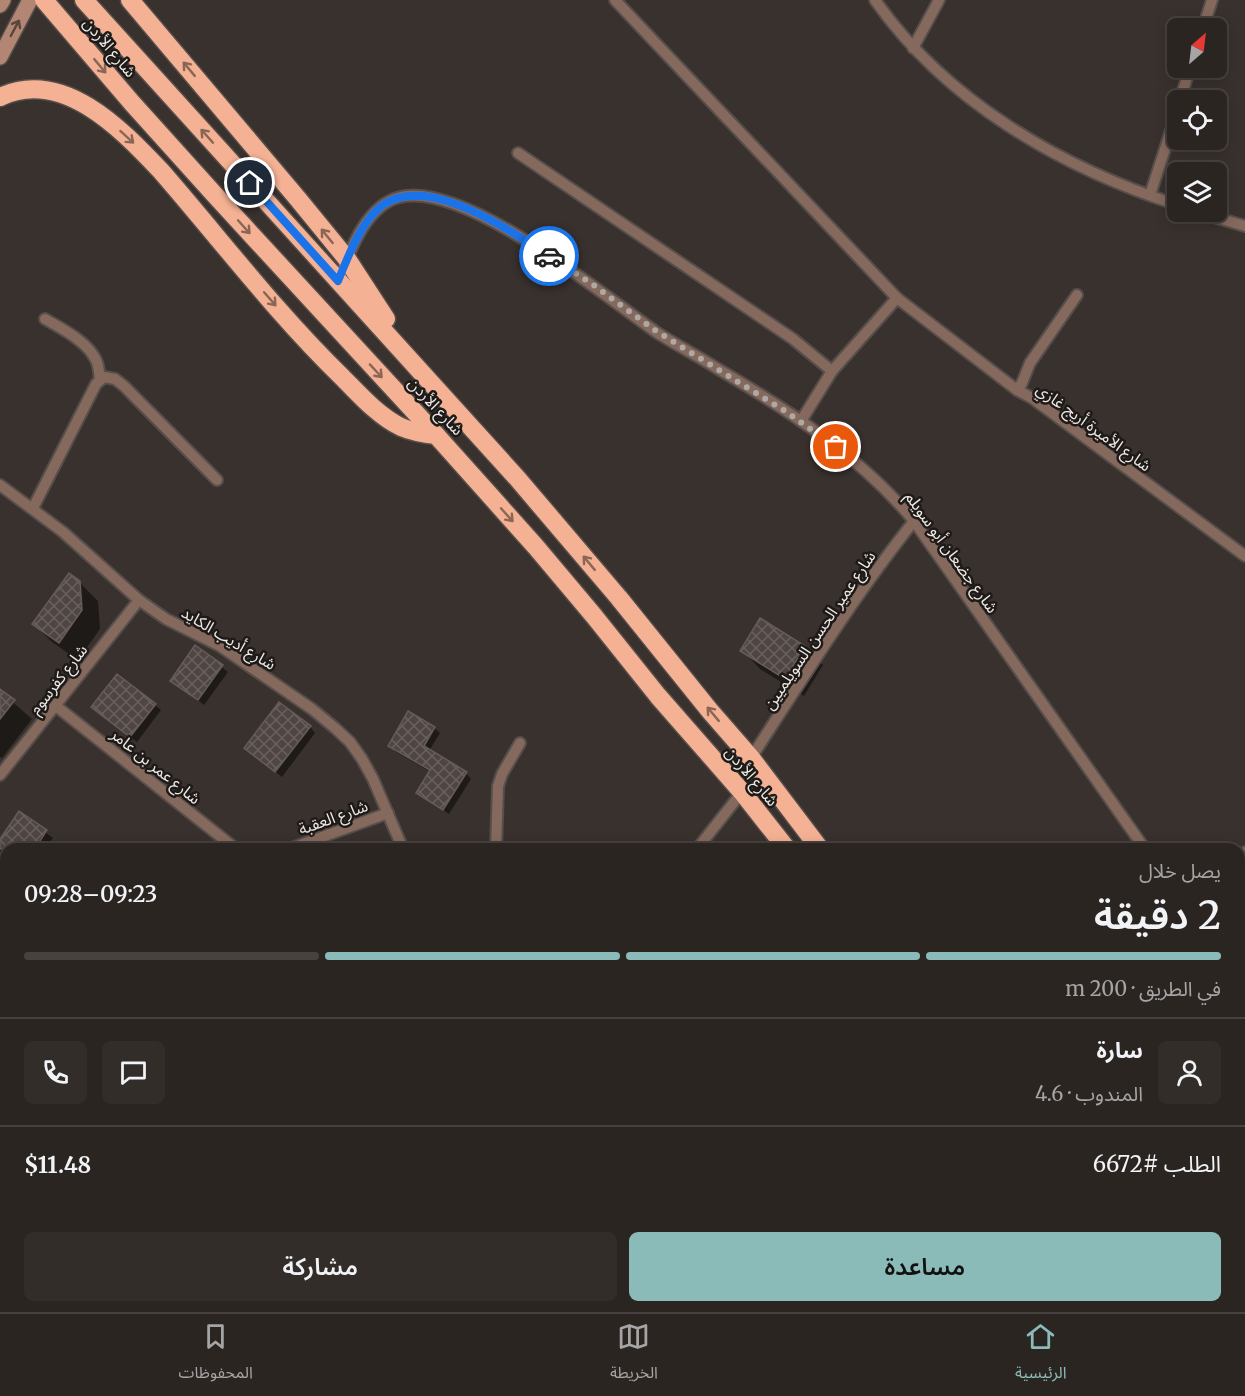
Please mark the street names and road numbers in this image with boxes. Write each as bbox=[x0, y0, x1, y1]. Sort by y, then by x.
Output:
street label: شارع الأردن bbox=[77, 13, 141, 83]
street label: شارع الأردن bbox=[402, 373, 468, 441]
street label: شارع الأميرة أريج غازي bbox=[1031, 379, 1155, 478]
street label: شارع جضعان أبو سويلم bbox=[899, 487, 1003, 618]
street label: شارع عمير الحسن السويلميين bbox=[758, 547, 882, 715]
street label: شارع أديب الكايد bbox=[177, 602, 280, 677]
street label: شارع كفرسوم bbox=[25, 640, 94, 720]
street label: شارع عمر بن عامر bbox=[104, 723, 205, 811]
street label: شارع الأردن bbox=[719, 742, 783, 812]
street label: شارع العقبة bbox=[296, 795, 371, 842]

